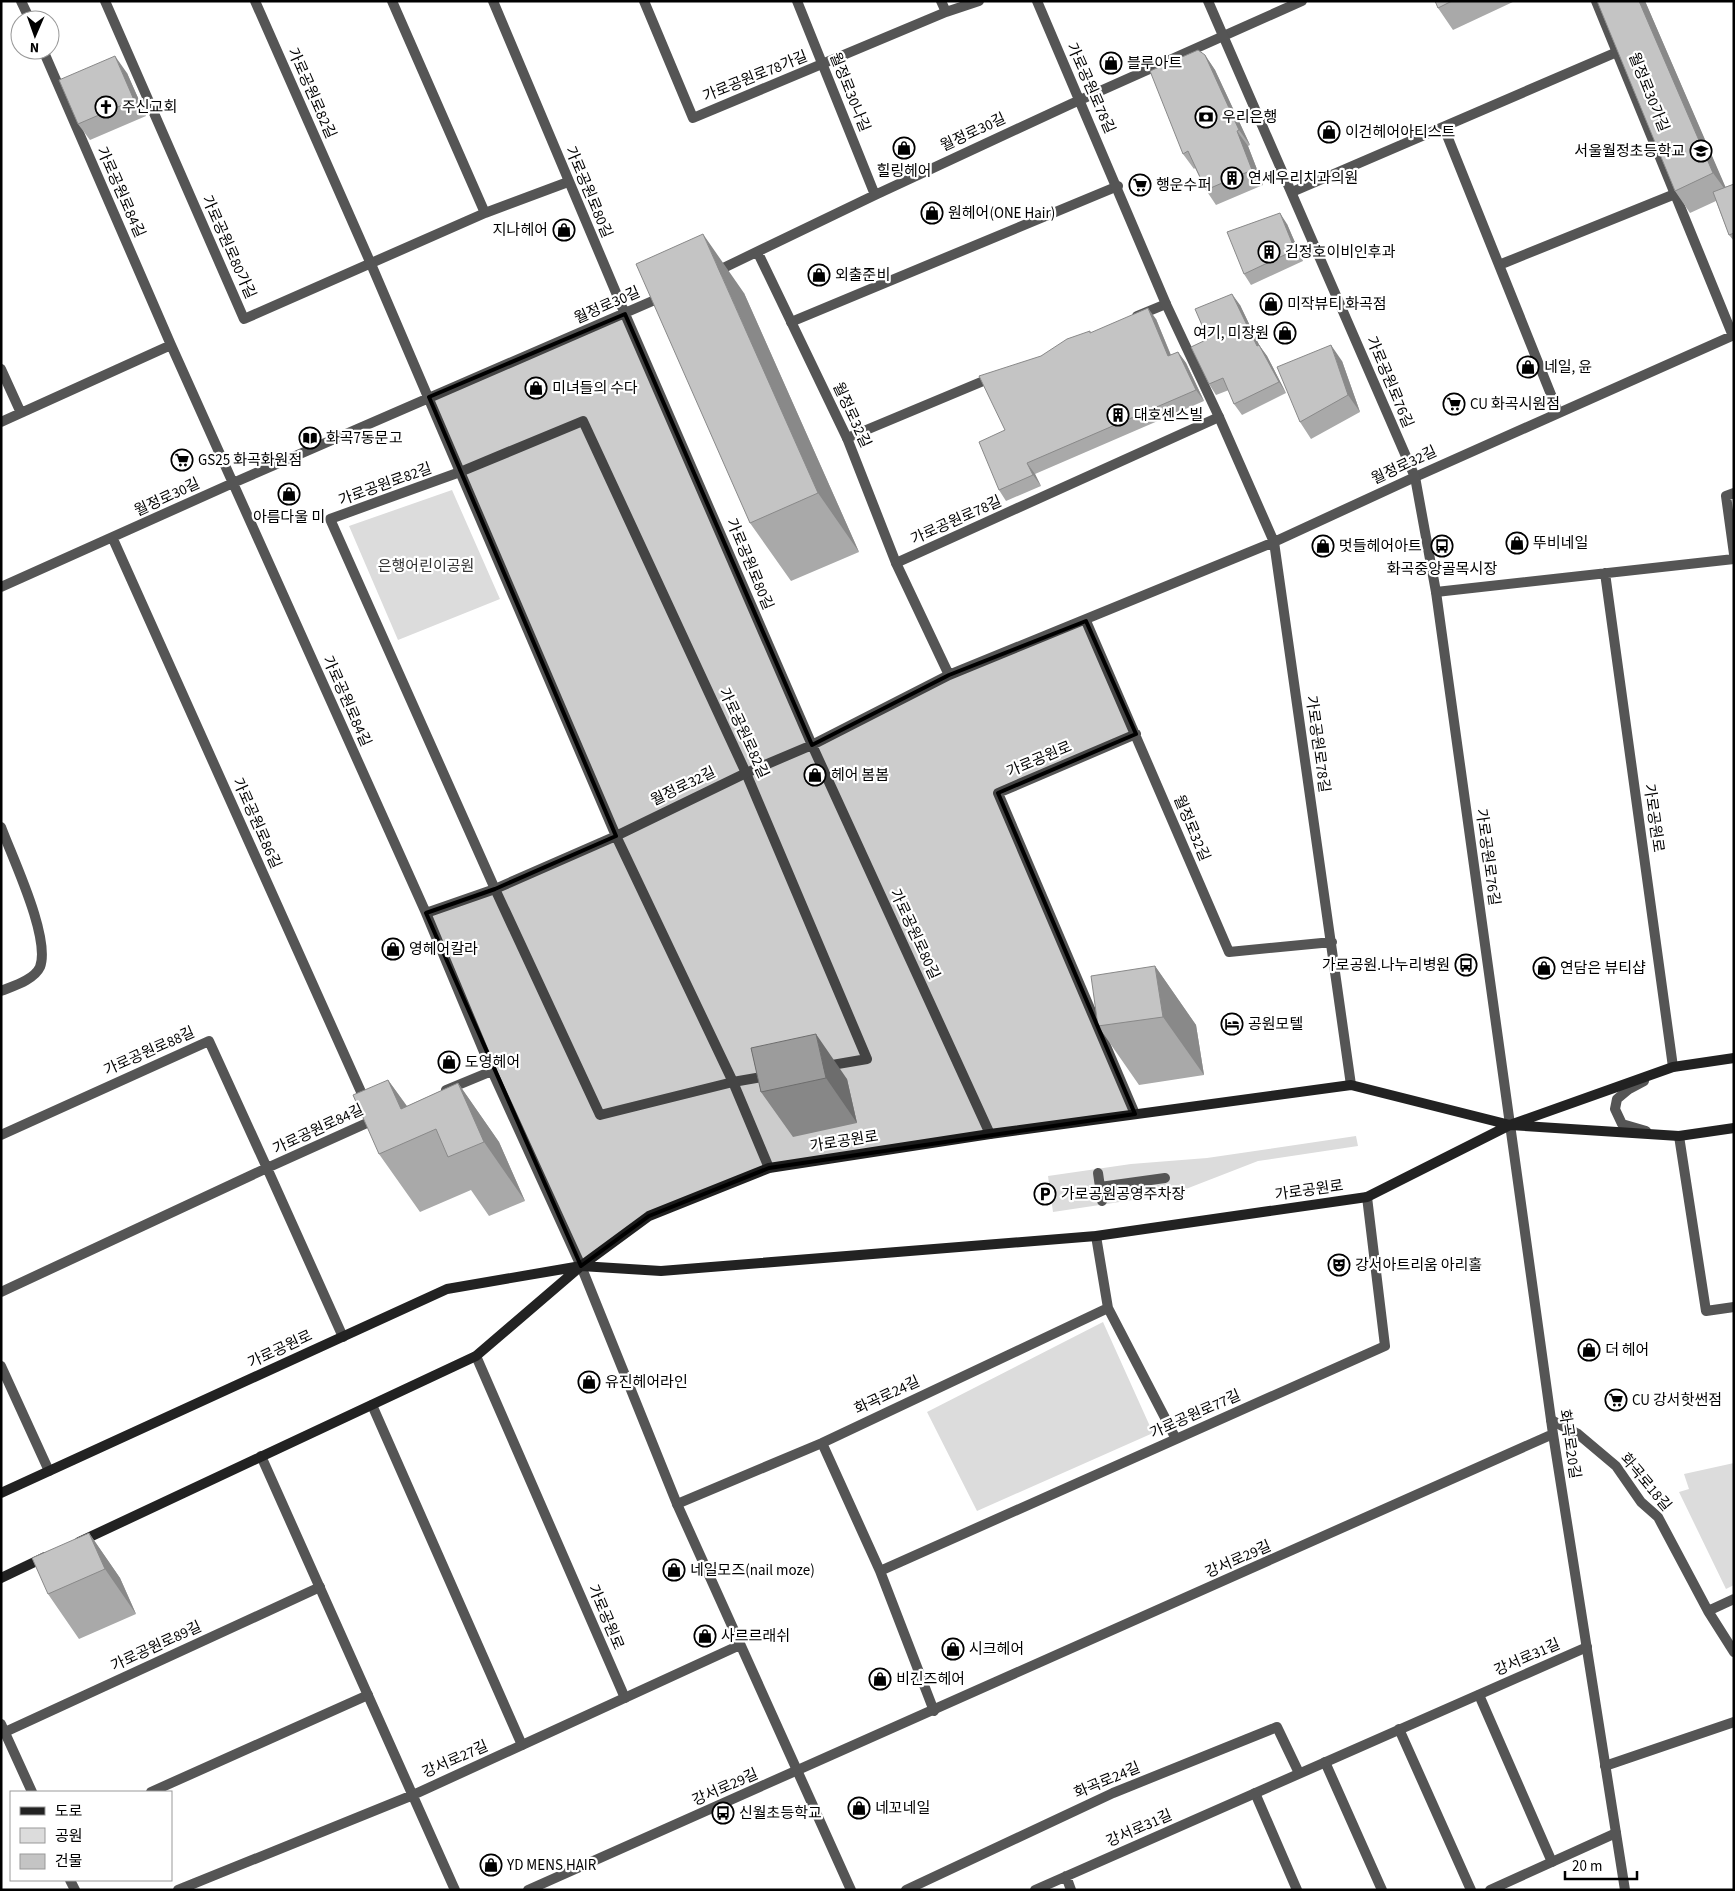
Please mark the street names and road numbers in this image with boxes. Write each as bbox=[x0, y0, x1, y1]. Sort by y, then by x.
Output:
street label: 가로공원로78길 bbox=[1061, 39, 1120, 137]
street label: 가로공원로82길 bbox=[282, 44, 341, 142]
street label: 가로공원로78가길 bbox=[700, 46, 811, 107]
street label: 월정로30나길 bbox=[824, 49, 875, 135]
street label: 월정로30가길 bbox=[1623, 49, 1674, 135]
street label: 월정로30길 bbox=[937, 108, 1009, 157]
street label: 가로공원로84길 bbox=[91, 143, 150, 241]
street label: 가로공원로80길 bbox=[560, 143, 617, 241]
street label: 가로공원로80가길 bbox=[196, 192, 261, 302]
street label: 월정로30길 bbox=[571, 282, 644, 329]
street label: 가로공원로76길 bbox=[1361, 333, 1418, 431]
street label: 월정로32길 bbox=[827, 379, 876, 451]
street label: 월정로32길 bbox=[1368, 441, 1440, 490]
street label: 가로공원로82길 bbox=[336, 458, 435, 511]
street label: 월정로30길 bbox=[131, 473, 203, 522]
street label: 가로공원로78길 bbox=[907, 491, 1005, 550]
street label: 가로공원로80길 bbox=[721, 515, 778, 613]
street label: 가로공원로84길 bbox=[317, 652, 376, 750]
street label: 가로공원로82길 bbox=[713, 684, 774, 782]
street label: 가로공원로78길 bbox=[1300, 694, 1335, 794]
street label: 가로공원로 bbox=[1003, 736, 1075, 783]
street label: 월정로32길 bbox=[647, 762, 719, 811]
street label: 가로공원로86길 bbox=[227, 774, 286, 872]
street label: 가로공원로 bbox=[1638, 782, 1669, 854]
street label: 월정로32길 bbox=[1168, 792, 1215, 865]
street label: 가로공원로76길 bbox=[1470, 807, 1505, 907]
street label: 가로공원로80길 bbox=[884, 885, 945, 983]
street label: 가로공원로88길 bbox=[100, 1022, 198, 1081]
street label: 가로공원로84길 bbox=[269, 1099, 367, 1160]
street label: 가로공원로 bbox=[808, 1126, 880, 1157]
street label: 가로공원로 bbox=[1273, 1175, 1345, 1206]
street label: 가로공원로 bbox=[244, 1325, 316, 1374]
street label: 화곡로24길 bbox=[851, 1371, 923, 1420]
street label: 가로공원로77길 bbox=[1146, 1385, 1244, 1444]
street label: 화곡로20길 bbox=[1554, 1408, 1585, 1480]
street label: 화곡로18길 bbox=[1615, 1449, 1676, 1516]
street label: 강서로29길 bbox=[1202, 1536, 1275, 1583]
street label: 가로공원로 bbox=[582, 1581, 629, 1653]
street label: 가로공원로89길 bbox=[107, 1616, 205, 1677]
street label: 강서로31길 bbox=[1491, 1634, 1564, 1681]
street label: 강서로27길 bbox=[419, 1736, 492, 1783]
street label: 화곡로24길 bbox=[1071, 1757, 1144, 1804]
street label: 강서로29길 bbox=[689, 1764, 762, 1811]
street label: 강서로31길 bbox=[1103, 1805, 1176, 1852]

